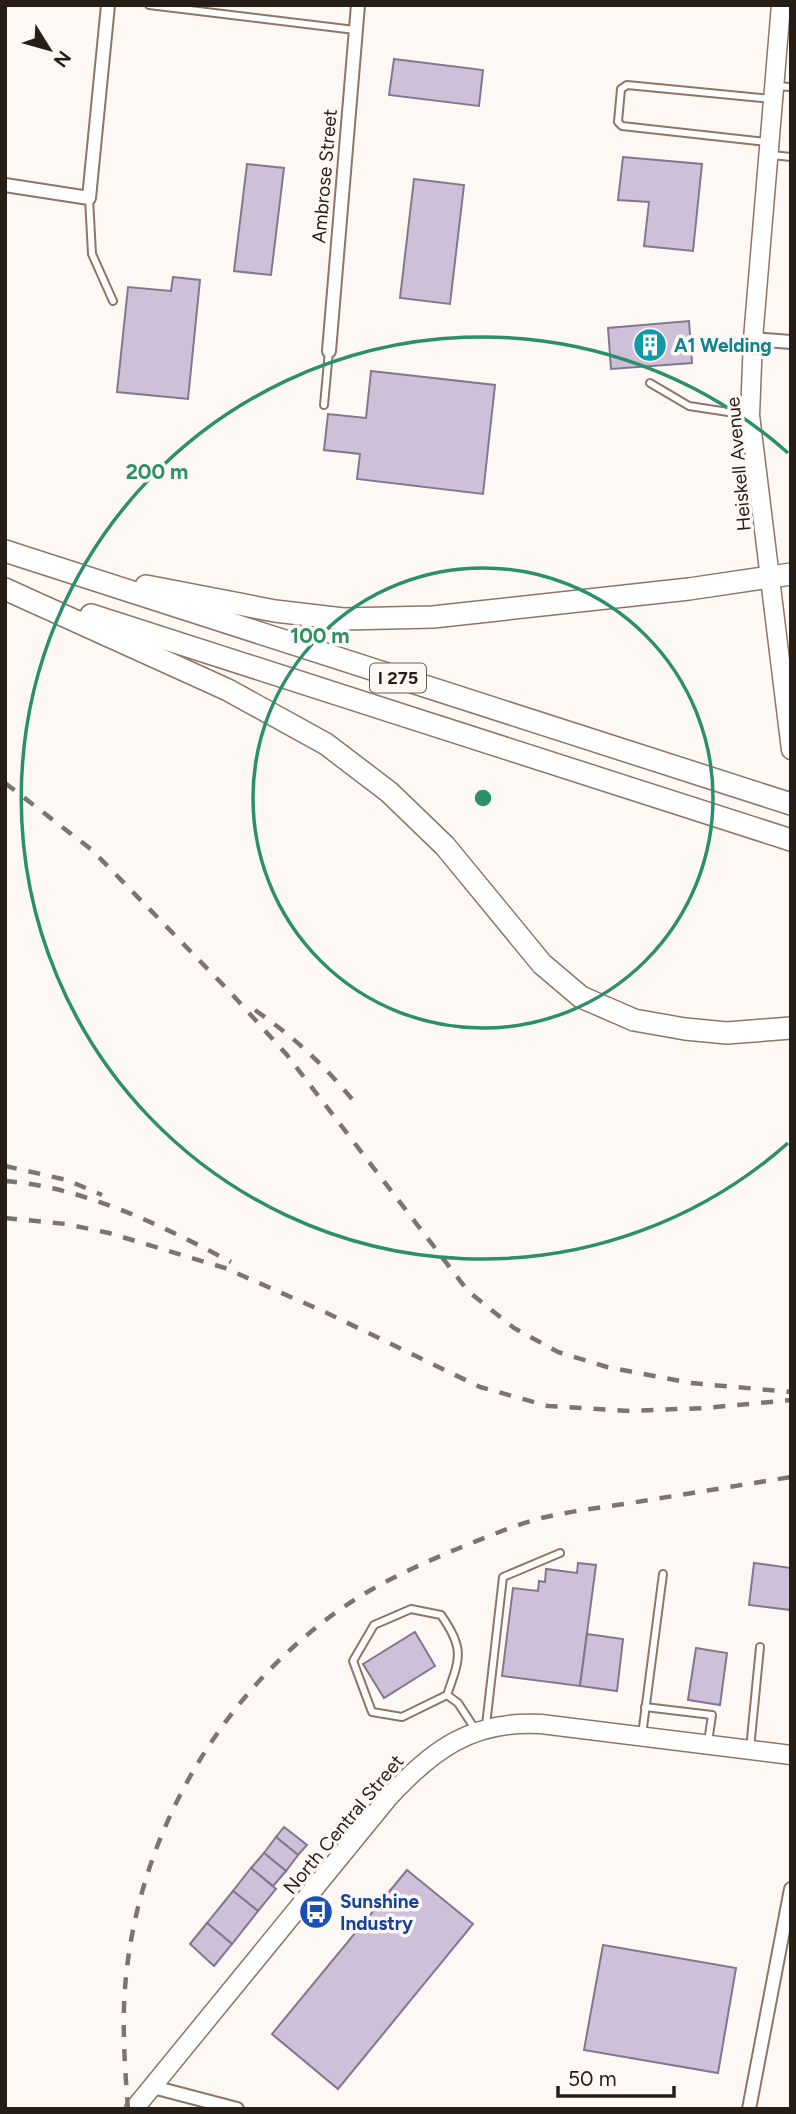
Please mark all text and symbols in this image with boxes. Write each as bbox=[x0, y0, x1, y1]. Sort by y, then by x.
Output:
north arrow bbox=[14, 14, 84, 84]
text: N bbox=[49, 46, 76, 72]
street label: Ambrose Street bbox=[307, 108, 342, 244]
building icon: A1 Welding bbox=[631, 326, 669, 364]
place label: A1 Welding bbox=[674, 334, 772, 357]
street label: Heiskell Avenue bbox=[721, 396, 756, 532]
text: 200 m bbox=[126, 459, 188, 484]
text: 100 m bbox=[290, 623, 350, 648]
road number: I 275 bbox=[370, 664, 426, 692]
centre of rings bbox=[471, 786, 495, 810]
street label: North Central Street bbox=[278, 1750, 408, 1899]
place label: Sunshine Industry bbox=[340, 1890, 420, 1935]
bus stop icon: Sunshine Industry bbox=[297, 1893, 335, 1931]
scale bar bbox=[558, 2054, 674, 2098]
text: 50 m bbox=[568, 2066, 617, 2091]

